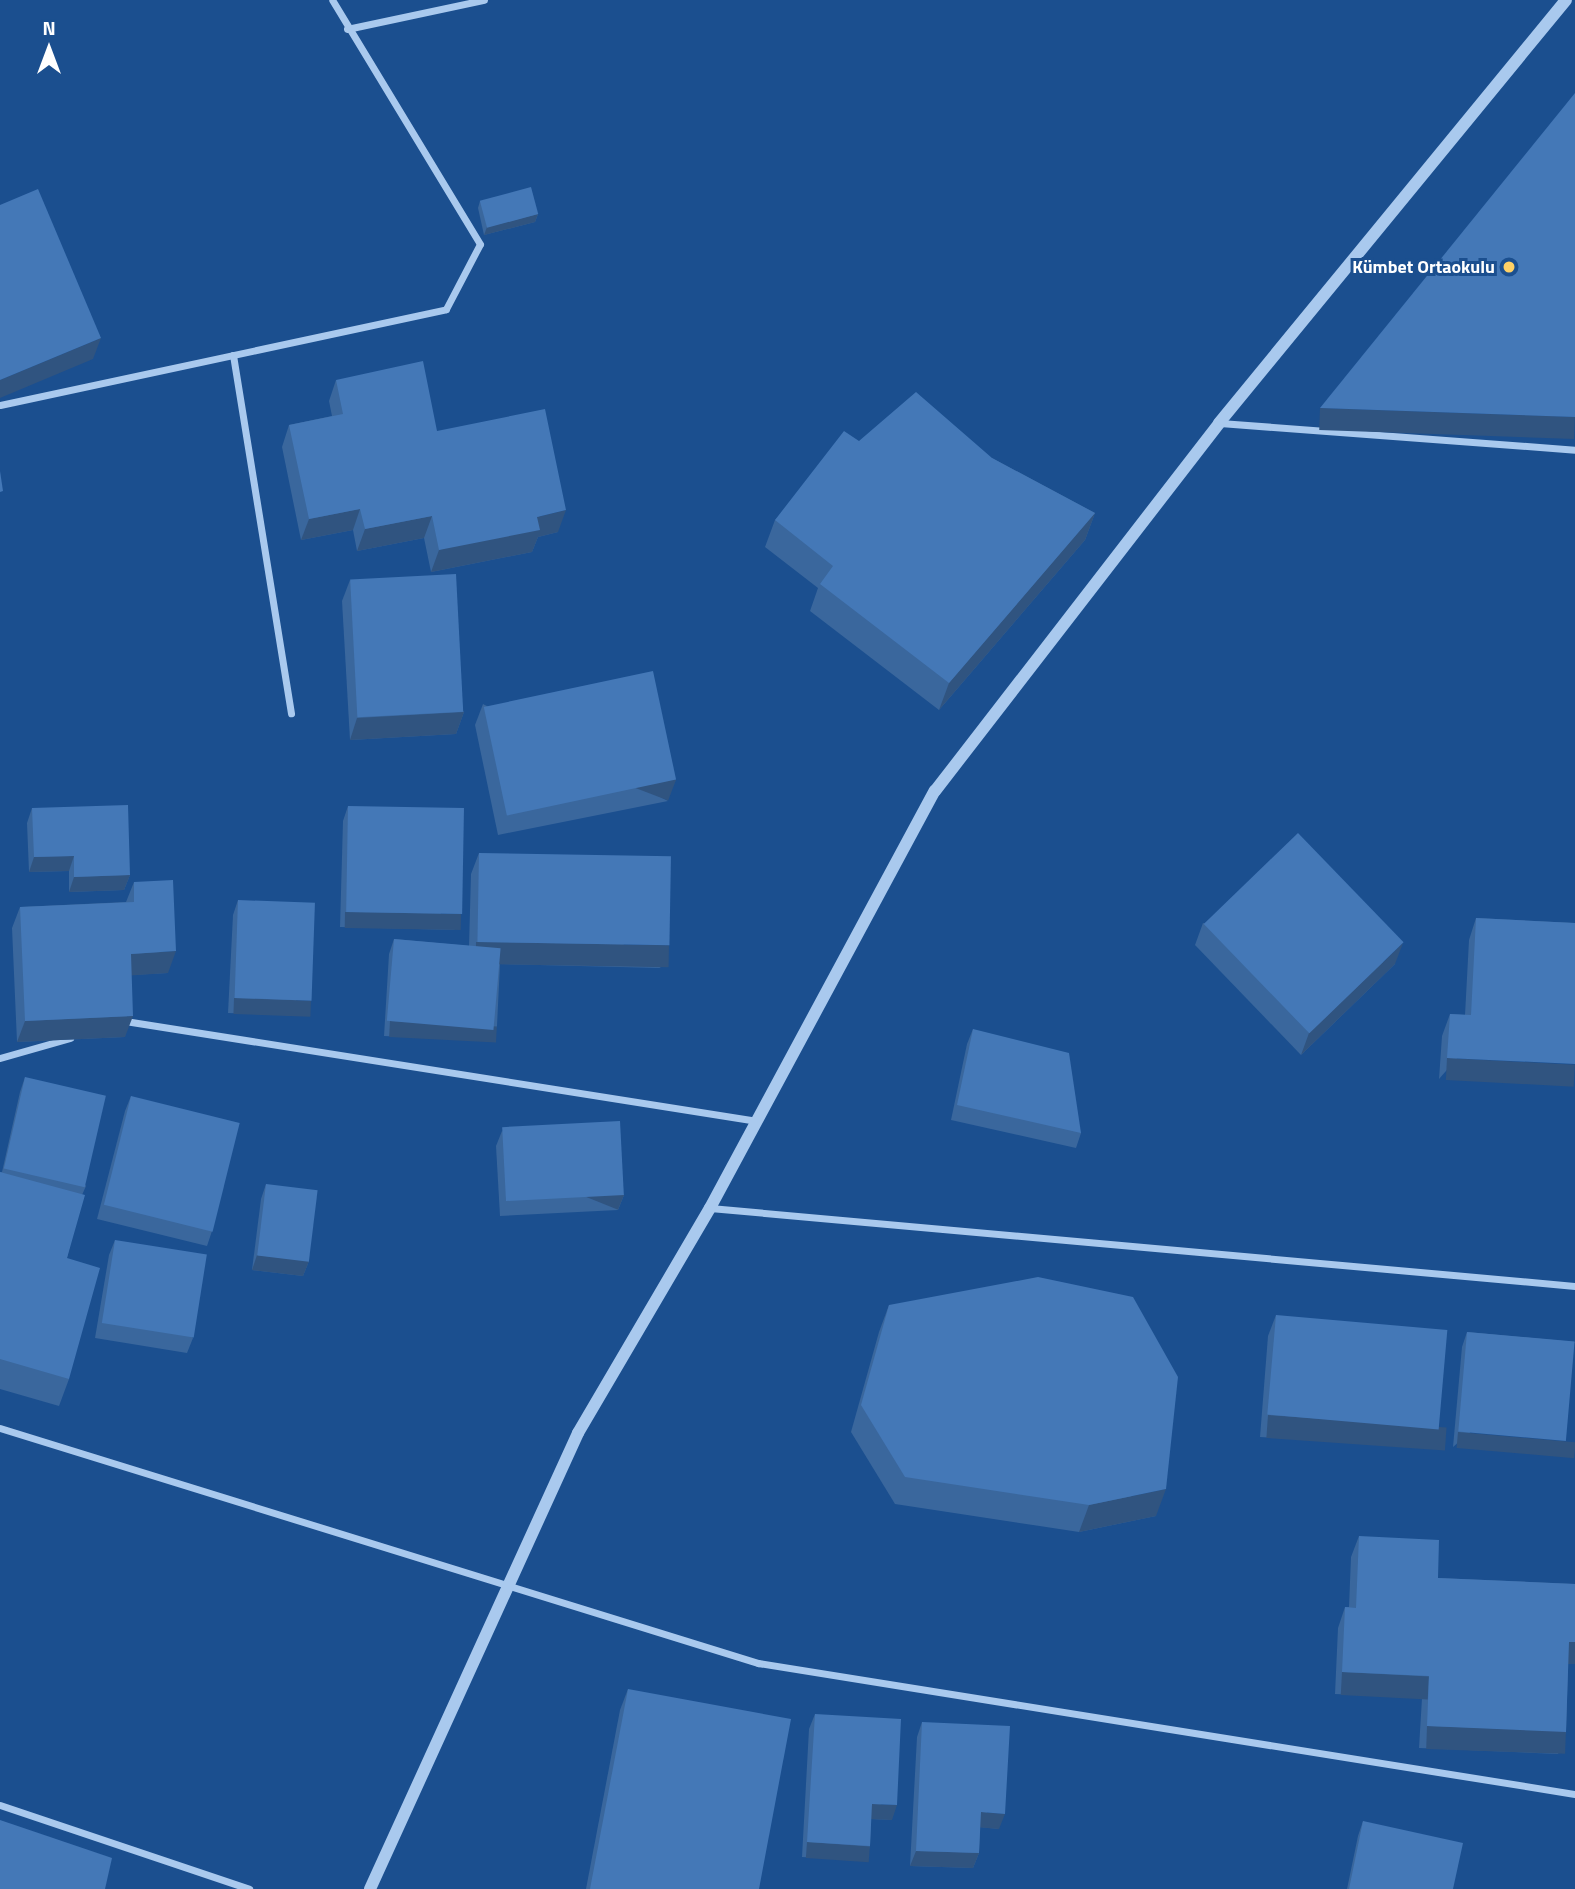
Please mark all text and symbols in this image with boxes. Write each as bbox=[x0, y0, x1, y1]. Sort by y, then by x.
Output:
text: N bbox=[42, 13, 56, 42]
north arrow bbox=[14, 14, 84, 84]
place label: Kümbet Ortaokulu bbox=[1352, 256, 1495, 278]
marker: Kümbet Ortaokulu bbox=[1501, 259, 1517, 275]

